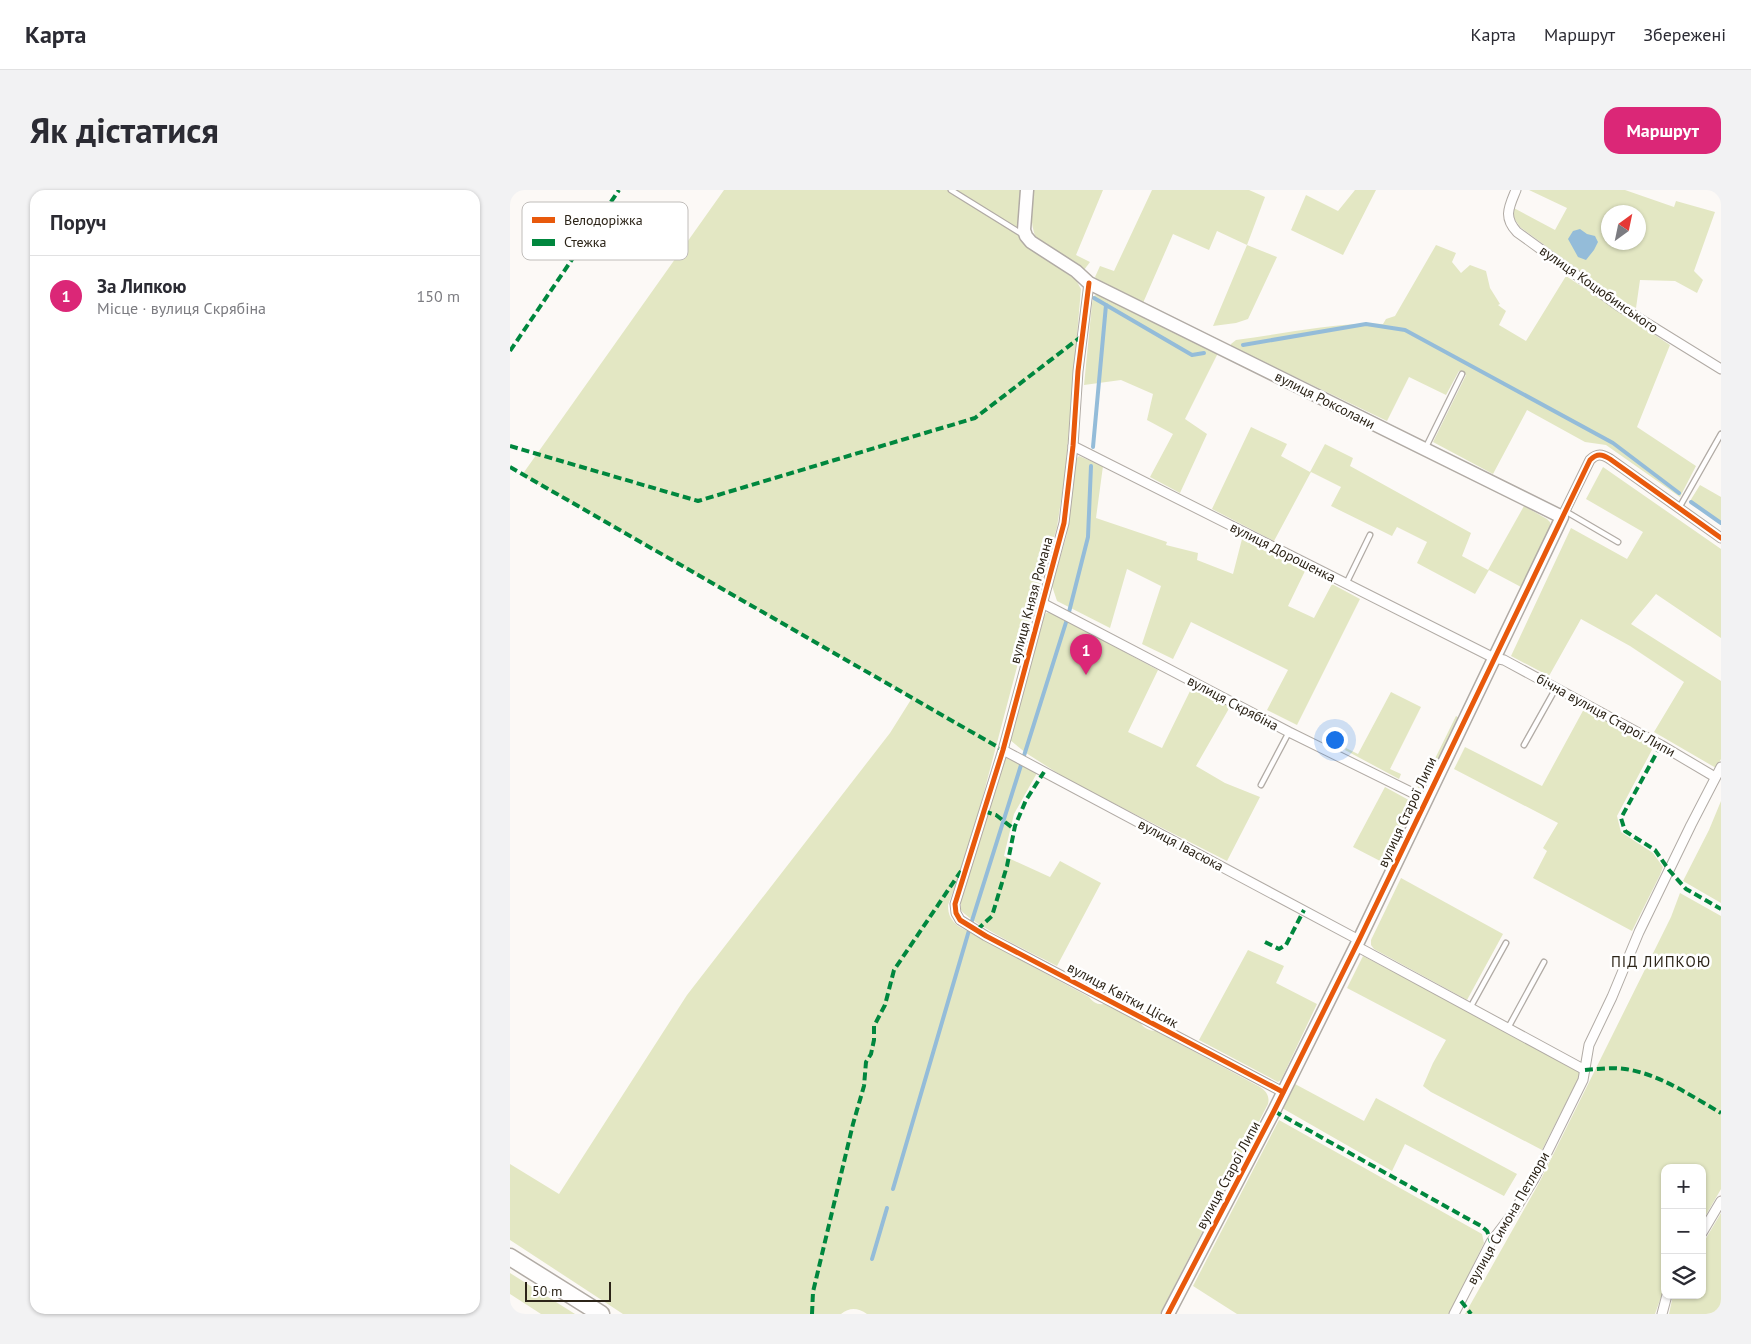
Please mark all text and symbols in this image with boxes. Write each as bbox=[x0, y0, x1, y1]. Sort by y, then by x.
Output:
text: Карта bbox=[25, 19, 87, 50]
text: Карта bbox=[1471, 23, 1516, 46]
text: Маршрут bbox=[1544, 23, 1615, 46]
text: Збережені bbox=[1643, 23, 1726, 46]
text: Як дістатися bbox=[30, 107, 219, 153]
button: Маршрут bbox=[1604, 107, 1721, 154]
legend bbox=[522, 202, 688, 260]
north arrow bbox=[1601, 205, 1646, 250]
text: Поруч bbox=[50, 209, 106, 236]
text: Велодоріжка bbox=[564, 211, 643, 229]
text: Стежка bbox=[564, 233, 606, 251]
street label: вулиця Коцюбинського bbox=[1536, 241, 1662, 337]
text: За Липкою bbox=[97, 274, 186, 298]
text: 1 bbox=[61, 286, 71, 306]
text: 150 m bbox=[417, 286, 460, 306]
text: Місце · вулиця Скрябіна bbox=[97, 298, 266, 318]
street label: вулиця Роксолани bbox=[1272, 367, 1378, 433]
street label: вулиця Дорошенка bbox=[1227, 518, 1339, 586]
street label: вулиця Князя Романа bbox=[1005, 535, 1057, 665]
pin: 1 bbox=[1070, 634, 1102, 675]
street label: бічна вулиця Старої Липи bbox=[1533, 669, 1679, 761]
street label: вулиця Скрябіна bbox=[1184, 671, 1282, 735]
your location bbox=[1322, 727, 1348, 753]
street label: вулиця Старої Липи bbox=[1374, 754, 1440, 870]
street label: вулиця Івасюка bbox=[1135, 815, 1227, 875]
district label: ПІД ЛИПКОЮ bbox=[1611, 952, 1711, 971]
street label: вулиця Квітки Цісик bbox=[1064, 958, 1182, 1032]
street label: вулиця Старої Липи bbox=[1192, 1118, 1264, 1232]
street label: вулиця Симона Петлюри bbox=[1463, 1148, 1553, 1288]
map controls bbox=[1661, 1164, 1706, 1299]
button: + bbox=[1661, 1164, 1706, 1209]
button: − bbox=[1661, 1209, 1706, 1254]
button: layers bbox=[1661, 1254, 1706, 1299]
scale bar bbox=[525, 1279, 611, 1302]
text: 50 m bbox=[532, 1282, 562, 1300]

